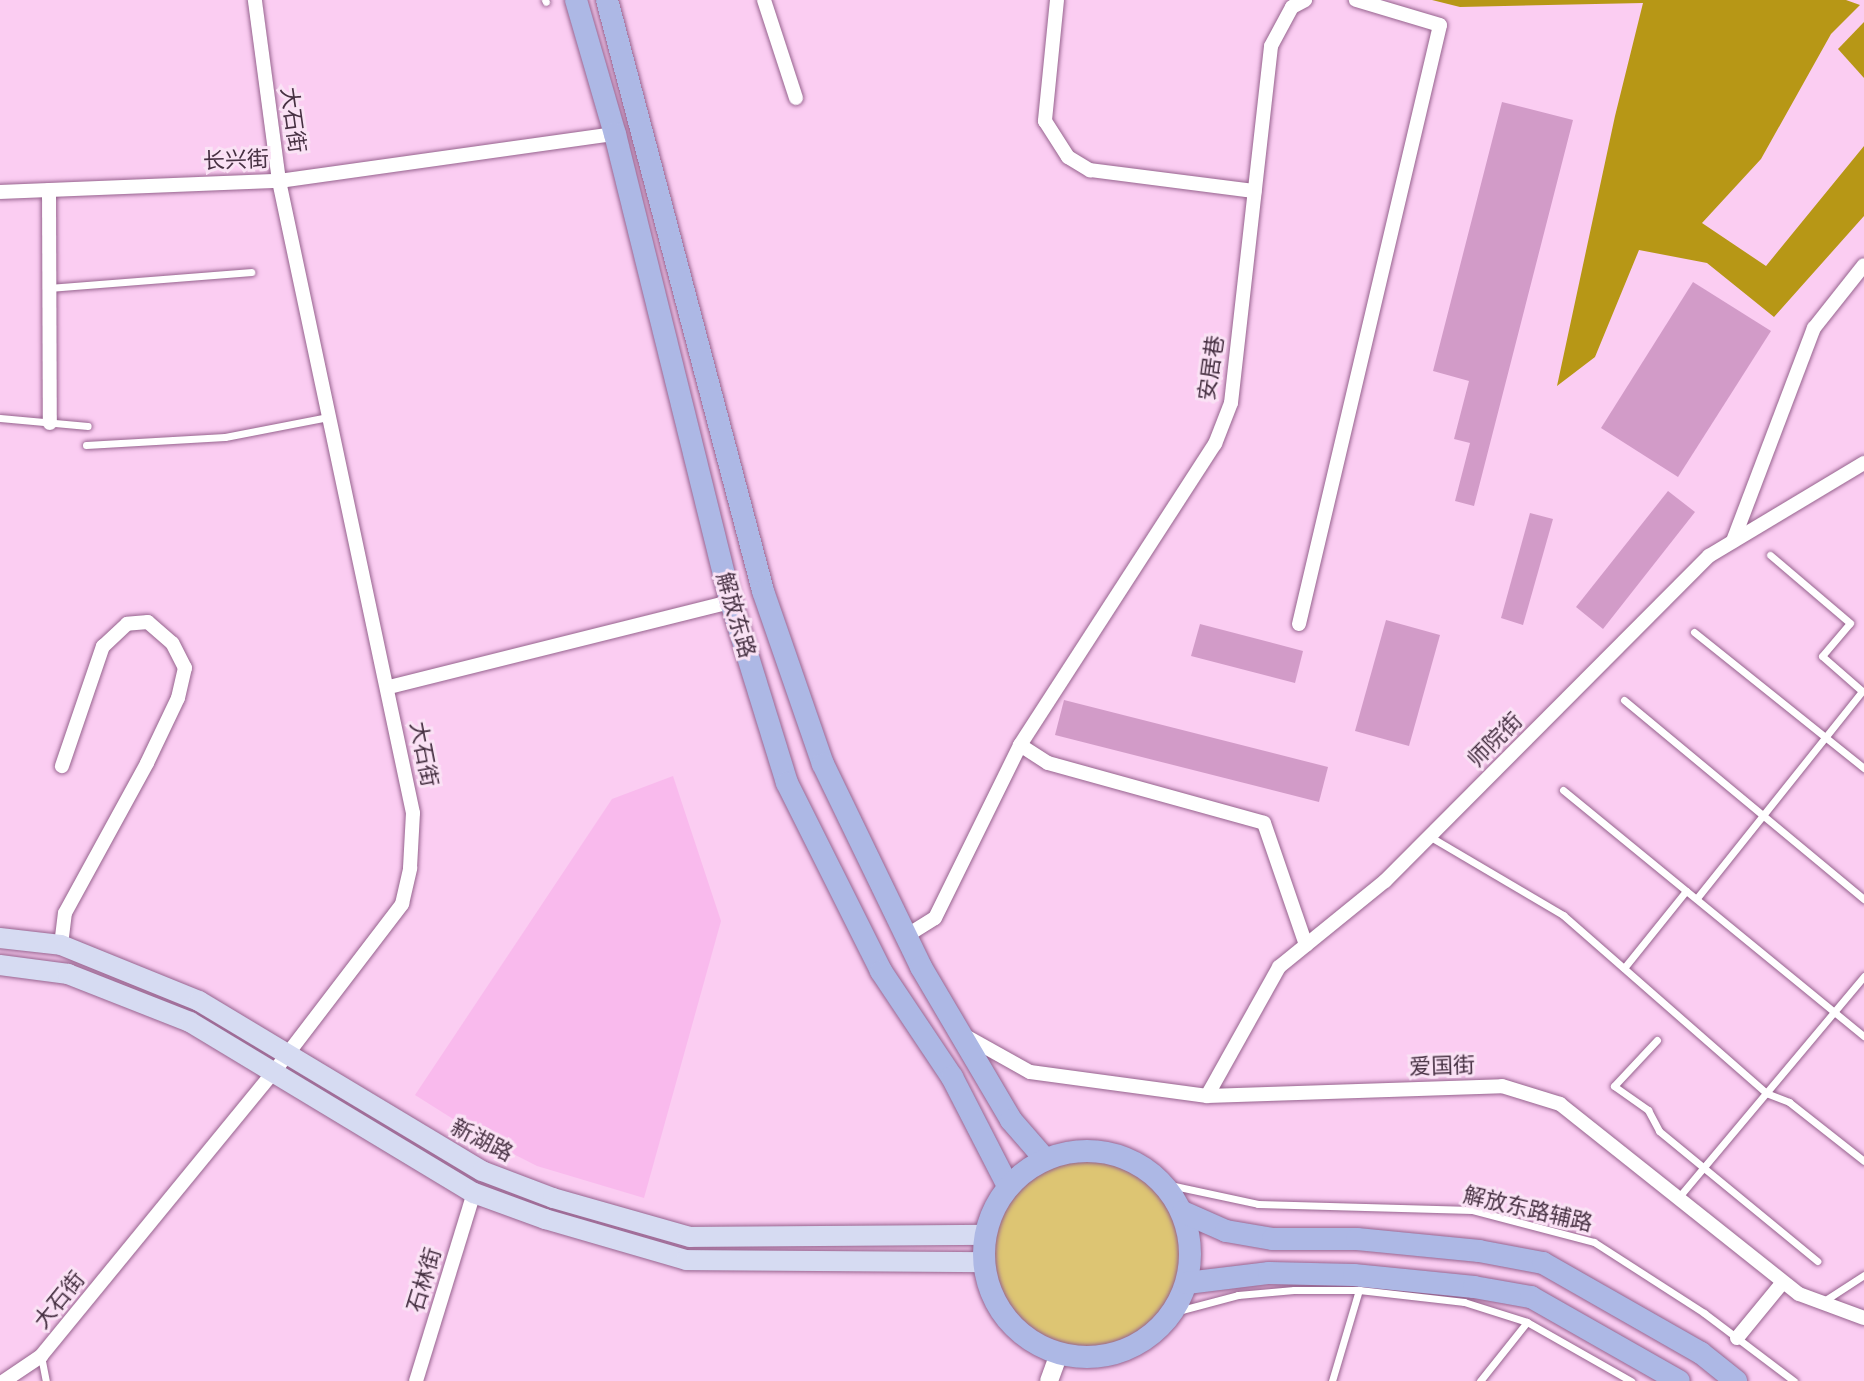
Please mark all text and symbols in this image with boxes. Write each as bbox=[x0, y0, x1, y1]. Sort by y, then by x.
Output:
street label: 大石街 bbox=[275, 85, 311, 155]
street label: 长兴街 bbox=[203, 146, 269, 174]
street label: 安居巷 bbox=[1193, 333, 1229, 403]
street label: 解放东路 bbox=[711, 569, 761, 661]
street label: 师院街 bbox=[1462, 707, 1528, 773]
street label: 大石街 bbox=[405, 719, 443, 789]
street label: 爱国街 bbox=[1409, 1052, 1475, 1080]
street label: 新湖路 bbox=[447, 1113, 517, 1167]
street label: 解放东路辅路 bbox=[1461, 1181, 1595, 1237]
street label: 石林街 bbox=[402, 1245, 446, 1315]
street label: 大石街 bbox=[28, 1266, 90, 1334]

